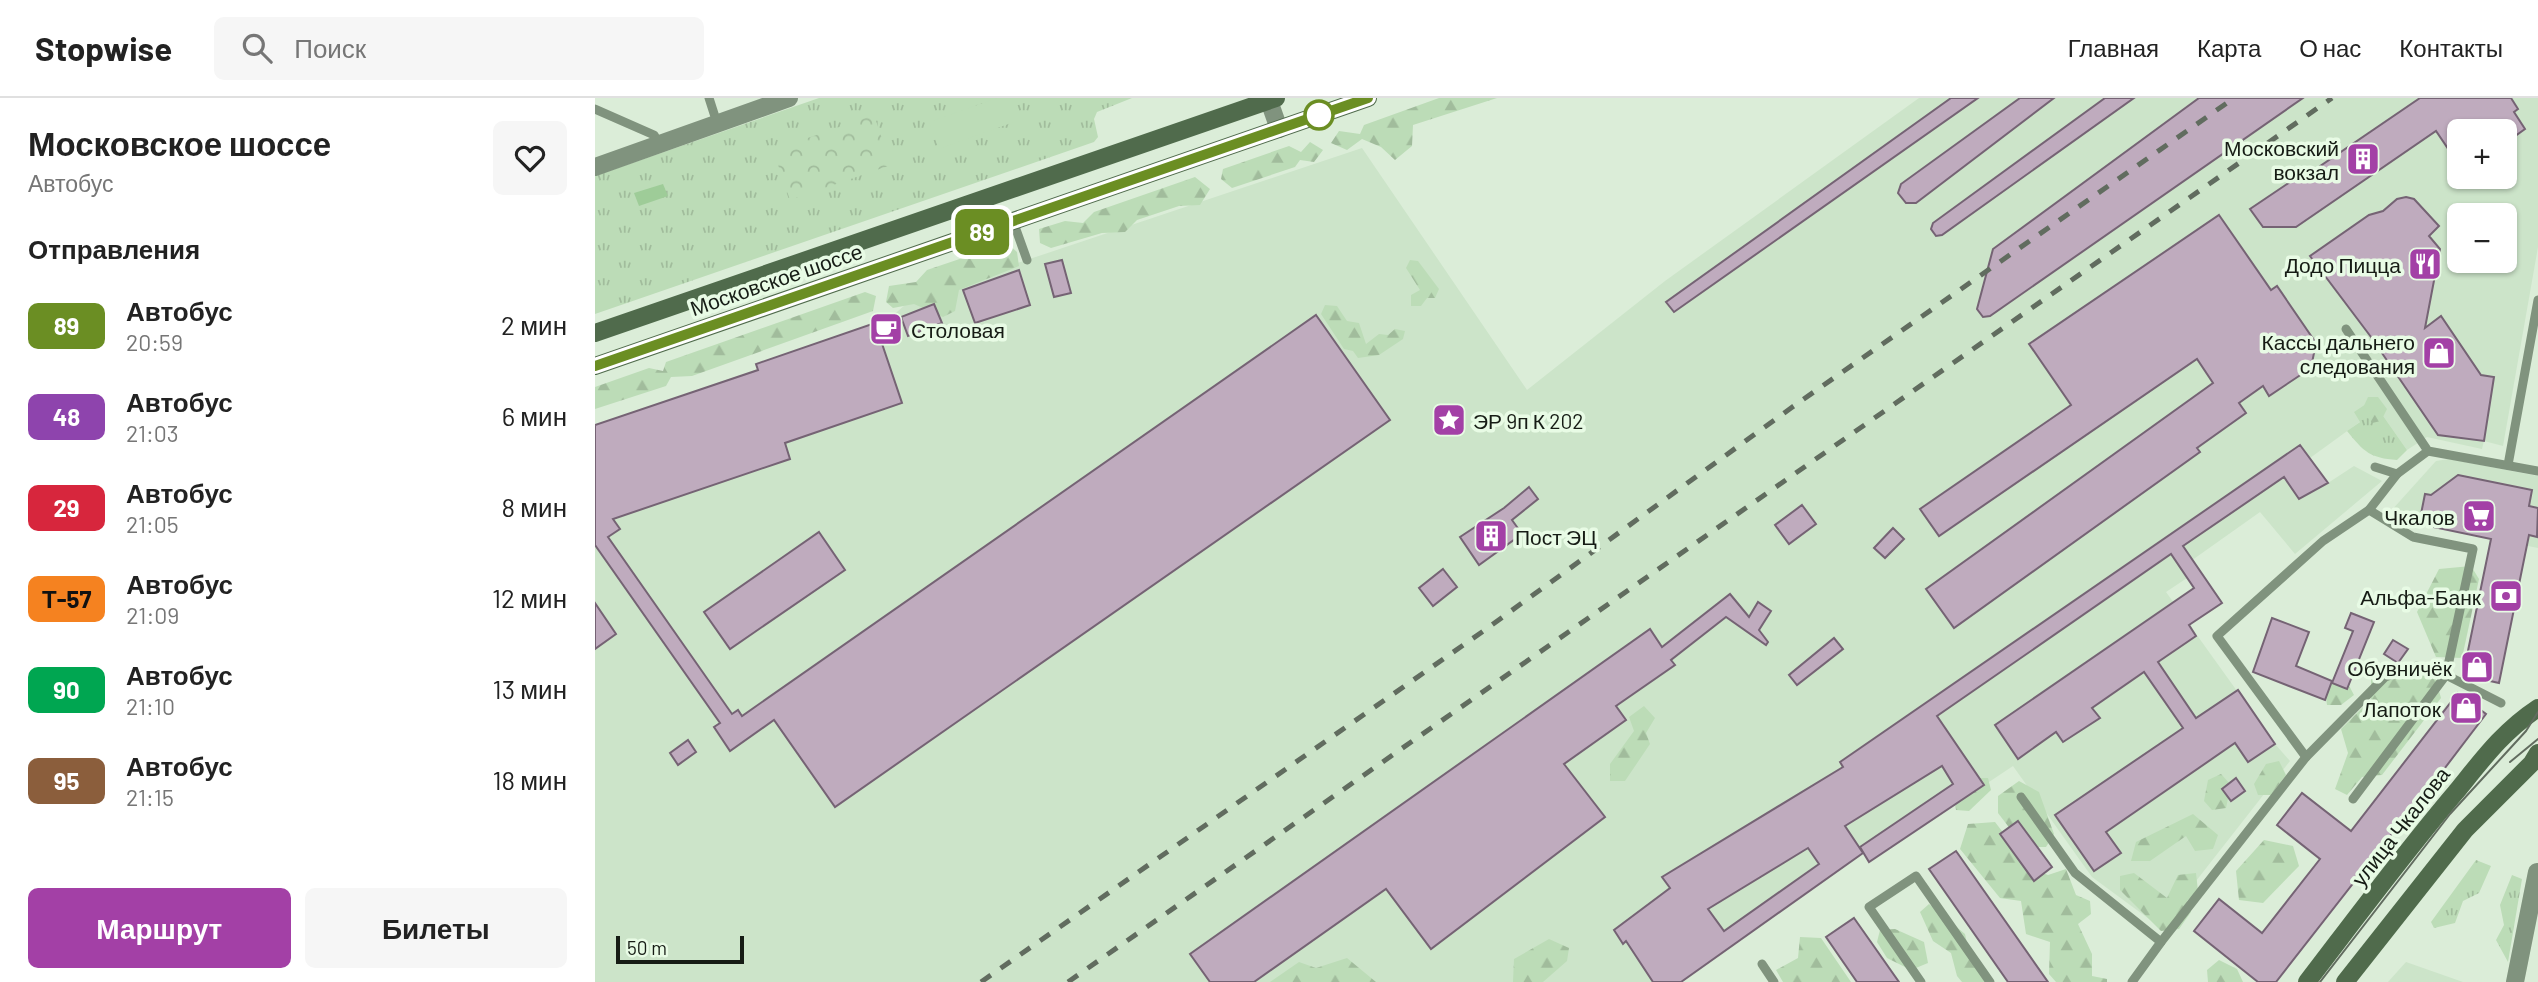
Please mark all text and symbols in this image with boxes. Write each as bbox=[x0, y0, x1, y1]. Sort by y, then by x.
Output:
search box bbox=[214, 17, 704, 80]
text: Stopwise bbox=[35, 28, 172, 68]
icon: search bbox=[238, 29, 276, 67]
text: Поиск bbox=[294, 32, 366, 63]
text: Главная bbox=[2068, 33, 2159, 62]
text: Карта bbox=[2197, 33, 2261, 62]
text: О нас bbox=[2299, 33, 2361, 62]
text: Контакты bbox=[2399, 33, 2503, 62]
unlabelled marker bbox=[1304, 100, 1334, 130]
map controls bbox=[2447, 119, 2517, 273]
button: + bbox=[2447, 119, 2517, 189]
button: heart bbox=[493, 121, 567, 195]
text: Московское шоссе bbox=[28, 123, 331, 163]
place label: Московский вокзал bbox=[2224, 135, 2339, 184]
building icon: Московский вокзал bbox=[2344, 140, 2382, 178]
text: Автобус bbox=[28, 169, 114, 197]
button: − bbox=[2447, 203, 2517, 273]
line badge: 89 bbox=[951, 209, 1013, 255]
text: 89 bbox=[969, 217, 995, 246]
text: Отправления bbox=[28, 233, 200, 264]
street label: Московское шоссе bbox=[687, 238, 865, 320]
restaurant icon: Додо Пицца bbox=[2406, 245, 2444, 283]
place label: Додо Пицца bbox=[2285, 252, 2401, 277]
text: Автобус bbox=[126, 295, 233, 326]
text: 2 мин bbox=[501, 309, 567, 340]
cafe icon: Столовая bbox=[867, 310, 905, 348]
text: 89 bbox=[54, 311, 79, 340]
place label: Столовая bbox=[911, 317, 1005, 342]
text: 20:59 bbox=[126, 328, 183, 356]
place label: Кассы дальнего следования bbox=[2262, 329, 2415, 378]
shop icon: Кассы дальнего следования bbox=[2420, 334, 2458, 372]
text: Автобус bbox=[126, 386, 233, 417]
text: 6 мин bbox=[502, 400, 567, 431]
place icon: ЭР 9п К 202 bbox=[1430, 401, 1468, 439]
text: 48 bbox=[53, 402, 80, 431]
place label: ЭР 9п К 202 bbox=[1473, 408, 1584, 433]
text: 21:03 bbox=[126, 419, 179, 447]
text: Автобус bbox=[126, 477, 233, 508]
text: 8 мин bbox=[501, 491, 567, 522]
text: 29 bbox=[53, 493, 80, 522]
supermarket icon: Чкалов bbox=[2460, 497, 2498, 535]
place label: Чкалов bbox=[2384, 504, 2455, 529]
text: 21:05 bbox=[126, 510, 179, 538]
building icon: Пост ЭЦ bbox=[1472, 517, 1510, 555]
place label: Пост ЭЦ bbox=[1515, 524, 1597, 549]
text: Автобус bbox=[126, 568, 233, 599]
bank icon: Альфа-Банк bbox=[2487, 577, 2525, 615]
text: 12 мин bbox=[492, 582, 567, 613]
text: Т-57 bbox=[42, 584, 91, 613]
place label: Альфа-Банк bbox=[2360, 584, 2482, 609]
text: 21:09 bbox=[126, 601, 179, 629]
shop icon: Обувничёк bbox=[2458, 648, 2496, 686]
place label: Обувничёк bbox=[2347, 655, 2453, 680]
text: Автобус bbox=[126, 659, 233, 690]
text: 13 мин bbox=[493, 673, 567, 704]
text: 90 bbox=[53, 675, 80, 704]
shop icon: Лапоток bbox=[2447, 689, 2485, 727]
text: 21:10 bbox=[126, 692, 175, 720]
place label: Лапоток bbox=[2363, 696, 2442, 721]
text: Автобус bbox=[126, 750, 233, 781]
street label: улица Чкалова bbox=[2346, 761, 2454, 890]
text: 18 мин bbox=[492, 764, 567, 795]
text: 95 bbox=[54, 766, 79, 795]
text: 21:15 bbox=[126, 783, 174, 811]
button: Маршрут bbox=[28, 888, 291, 968]
button: Билеты bbox=[305, 888, 567, 968]
scale bar bbox=[616, 933, 744, 965]
text: 50 m bbox=[627, 936, 667, 959]

